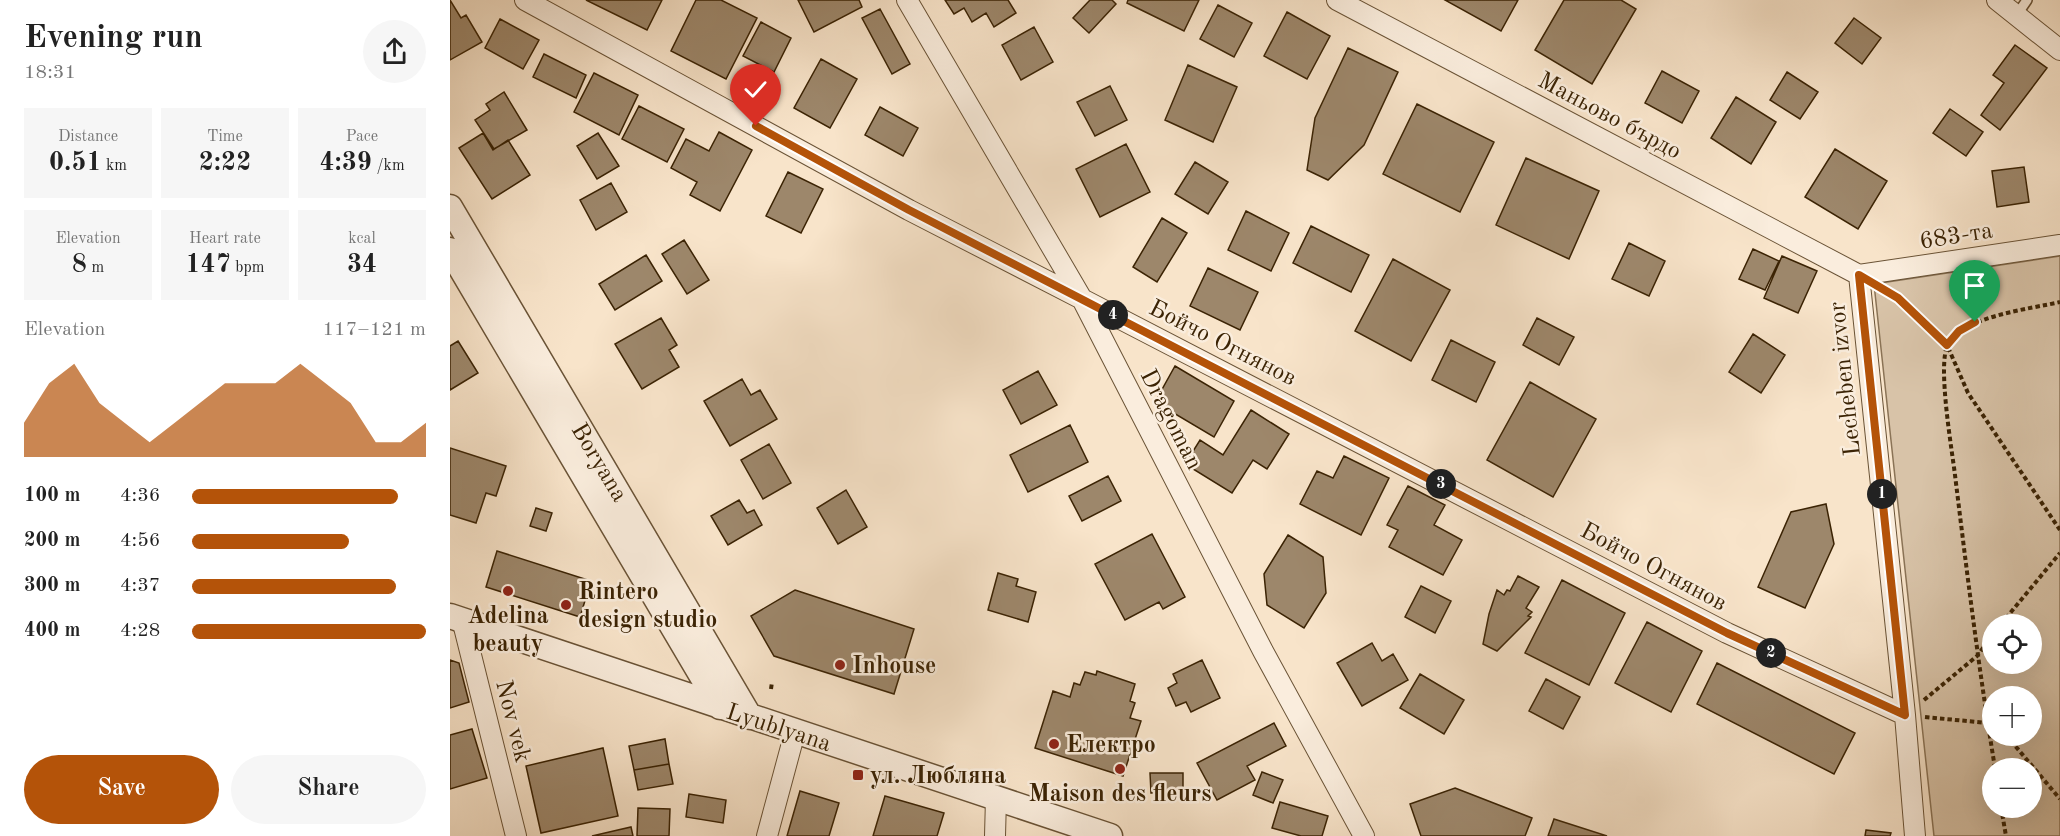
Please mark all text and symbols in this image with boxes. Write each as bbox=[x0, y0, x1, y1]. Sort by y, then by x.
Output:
button: share bbox=[363, 20, 426, 83]
text: Evening run bbox=[24, 22, 203, 55]
text: 18:31 bbox=[24, 63, 76, 83]
pin bbox=[730, 64, 781, 126]
street label: Маньово бърдо bbox=[1533, 69, 1685, 165]
icon: check bbox=[739, 73, 772, 106]
text: Distance bbox=[58, 129, 118, 145]
text: Time bbox=[207, 129, 243, 145]
text: Pace bbox=[346, 129, 378, 145]
text: 0.51 bbox=[49, 150, 102, 176]
text: 2:22 bbox=[199, 150, 251, 176]
text: 4:39 bbox=[319, 150, 372, 176]
text: km bbox=[102, 158, 127, 174]
text: /km bbox=[372, 158, 405, 174]
street label: 683-та bbox=[1918, 219, 1995, 255]
text: Elevation bbox=[55, 231, 121, 247]
text: Heart rate bbox=[189, 231, 261, 247]
text: kcal bbox=[348, 231, 376, 247]
text: 8 bbox=[72, 252, 87, 278]
text: 147 bbox=[186, 252, 231, 278]
text: 34 bbox=[347, 252, 377, 278]
text: m bbox=[87, 260, 104, 276]
text: bpm bbox=[231, 260, 264, 276]
pin bbox=[1949, 260, 2000, 322]
icon: arrive bbox=[1958, 269, 1991, 302]
street label: Бойчо Огнянов bbox=[1145, 296, 1300, 391]
pin: 4 bbox=[1098, 300, 1128, 330]
street label: Lecheben izvor bbox=[1826, 300, 1866, 457]
text: 4 bbox=[1108, 307, 1118, 323]
text: Elevation bbox=[24, 320, 105, 340]
text: 117–121 m bbox=[323, 320, 426, 340]
street label: Dragoman bbox=[1135, 366, 1206, 474]
street label: Boryana bbox=[566, 420, 631, 507]
pin: 3 bbox=[1426, 469, 1456, 499]
text: 3 bbox=[1436, 476, 1446, 492]
pin: 1 bbox=[1867, 479, 1897, 509]
text: 100 m bbox=[24, 486, 80, 506]
text: 4:36 bbox=[120, 486, 160, 506]
text: 1 bbox=[1877, 486, 1887, 502]
street label: Бойчо Огнянов bbox=[1576, 519, 1730, 616]
text: 200 m bbox=[24, 531, 80, 551]
text: 4:56 bbox=[120, 531, 160, 551]
text: 300 m bbox=[24, 576, 80, 596]
text: 4:37 bbox=[120, 576, 160, 596]
place label: Rintero design studio bbox=[578, 581, 717, 633]
marker: Adelina beauty bbox=[501, 584, 515, 598]
marker: Rintero design studio bbox=[559, 598, 573, 612]
place label: Adelina beauty bbox=[467, 605, 549, 657]
map controls bbox=[1982, 614, 2042, 818]
button: locate bbox=[1982, 614, 2042, 674]
text: 400 m bbox=[24, 621, 80, 641]
text: 4:28 bbox=[120, 621, 160, 641]
pin: 2 bbox=[1756, 638, 1786, 668]
text: 2 bbox=[1766, 645, 1776, 661]
place label: Inhouse bbox=[852, 655, 936, 679]
marker: Inhouse bbox=[833, 658, 847, 672]
street label: Nov vek bbox=[490, 678, 534, 765]
button: + bbox=[1982, 686, 2042, 746]
street label: Lyublyana bbox=[723, 701, 834, 757]
place label: Електро bbox=[1066, 734, 1156, 758]
marker: Електро bbox=[1047, 737, 1061, 751]
button: Save bbox=[24, 755, 219, 824]
button: Share bbox=[231, 755, 426, 824]
button: − bbox=[1982, 758, 2042, 818]
marker: Maison des fleurs bbox=[1113, 762, 1127, 776]
place label: ул. Любляна bbox=[870, 765, 1006, 789]
marker: ул. Любляна bbox=[851, 768, 865, 782]
place label: Maison des fleurs bbox=[1028, 783, 1212, 807]

